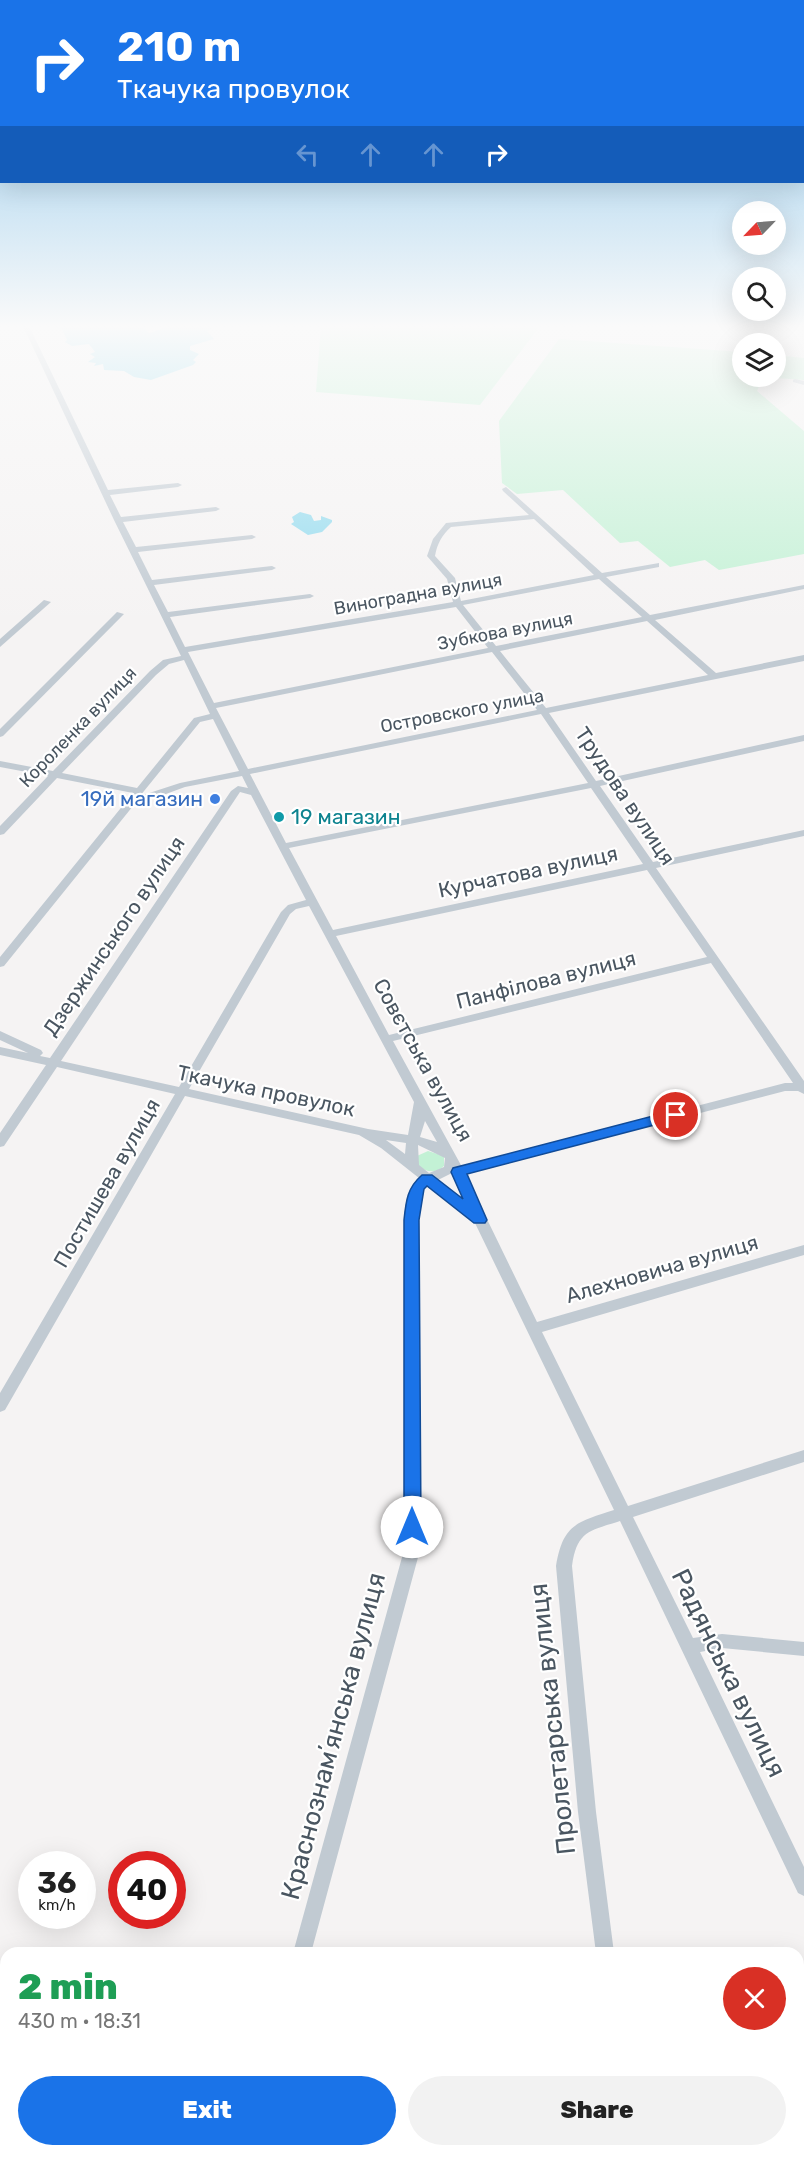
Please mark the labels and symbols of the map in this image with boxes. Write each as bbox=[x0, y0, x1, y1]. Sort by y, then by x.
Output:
north arrow bbox=[732, 201, 786, 255]
street label: Виноградна вулиця bbox=[332, 568, 504, 620]
street label: Зубкова вулиця bbox=[436, 607, 574, 655]
street label: Короленка вулиця bbox=[15, 662, 141, 792]
street label: Островского улица bbox=[378, 684, 546, 738]
street label: Трудова вулиця bbox=[570, 722, 681, 869]
place label: 19й магазин bbox=[81, 786, 203, 811]
marker: 19й магазин bbox=[208, 792, 222, 806]
place label: 19 магазин bbox=[291, 804, 400, 829]
marker: 19 магазин bbox=[272, 810, 286, 824]
street label: Дзержинського вулиця bbox=[37, 831, 190, 1040]
street label: Курчатова вулиця bbox=[436, 840, 620, 903]
street label: Панфілова вулиця bbox=[453, 945, 638, 1014]
street label: Совєтська вулиця bbox=[368, 974, 479, 1146]
street label: Ткачука провулок bbox=[175, 1059, 357, 1122]
pin bbox=[650, 1089, 701, 1140]
street label: Постишева вулиця bbox=[48, 1094, 165, 1272]
street label: Алехновича вулиця bbox=[563, 1229, 761, 1308]
position arrow bbox=[380, 1495, 444, 1559]
street label: Радянська вулиця bbox=[665, 1564, 792, 1782]
street label: Краснознамʼянська вулиця bbox=[275, 1569, 392, 1903]
street label: Пролетарська вулиця bbox=[523, 1582, 582, 1856]
speed limit sign: 40 bbox=[108, 1851, 186, 1929]

